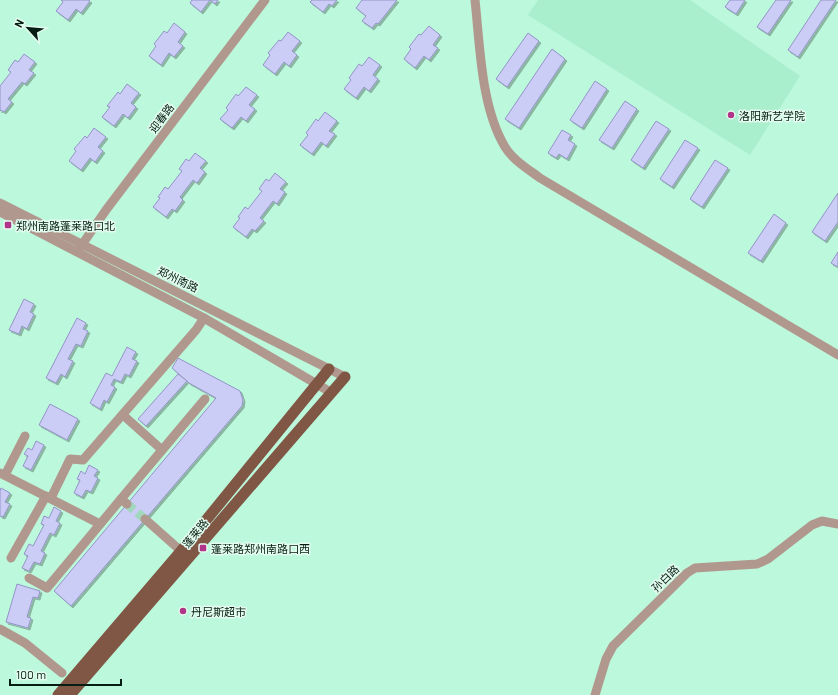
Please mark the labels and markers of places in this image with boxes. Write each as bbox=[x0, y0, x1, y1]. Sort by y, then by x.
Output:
place label: 洛阳新艺学院 bbox=[739, 109, 805, 122]
marker: 洛阳新艺学院 bbox=[726, 110, 736, 120]
place label: 郑州南路蓬莱路口北 bbox=[16, 219, 115, 232]
marker: 郑州南路蓬莱路口北 bbox=[3, 220, 13, 230]
place label: 蓬莱路郑州南路口西 bbox=[211, 542, 310, 555]
marker: 蓬莱路郑州南路口西 bbox=[198, 543, 208, 553]
place label: 丹尼斯超市 bbox=[191, 605, 246, 618]
marker: 丹尼斯超市 bbox=[178, 606, 188, 616]

